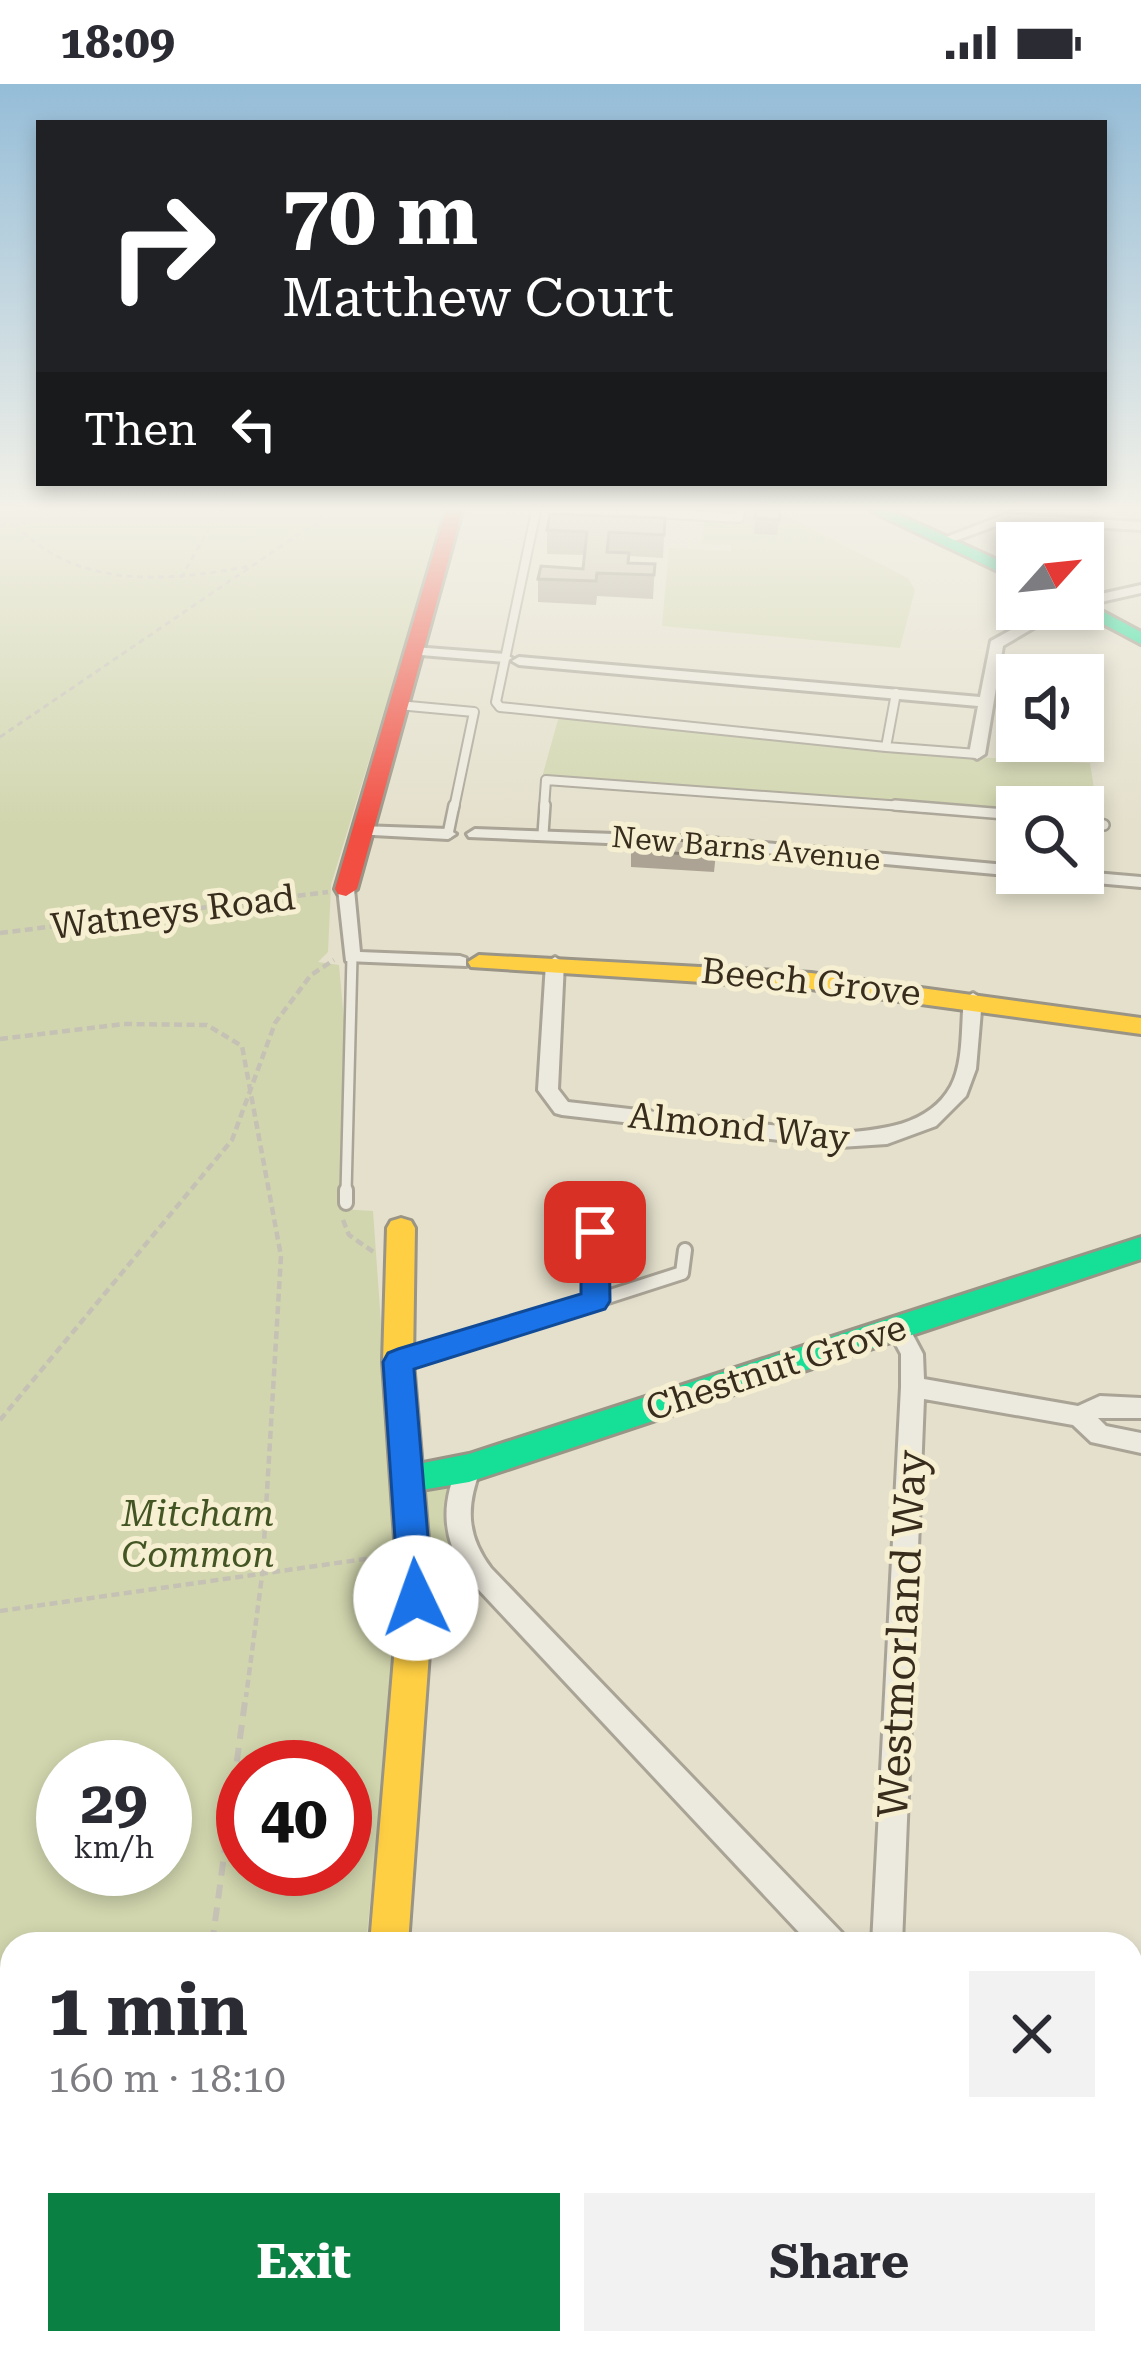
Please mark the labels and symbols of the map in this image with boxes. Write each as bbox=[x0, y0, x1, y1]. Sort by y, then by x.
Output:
north arrow bbox=[996, 522, 1104, 630]
street label: New Barns Avenue bbox=[610, 819, 882, 877]
street label: Watneys Road bbox=[48, 876, 298, 948]
street label: Beech Grove bbox=[699, 950, 923, 1014]
street label: Almond Way bbox=[626, 1095, 852, 1160]
pin bbox=[544, 1181, 646, 1283]
street label: Chestnut Grove bbox=[641, 1306, 911, 1430]
street label: Westmorland Way bbox=[868, 1448, 936, 1819]
park label: Mitcham Common bbox=[121, 1493, 275, 1576]
position arrow bbox=[353, 1535, 479, 1661]
speed limit sign: 40 bbox=[216, 1740, 372, 1896]

